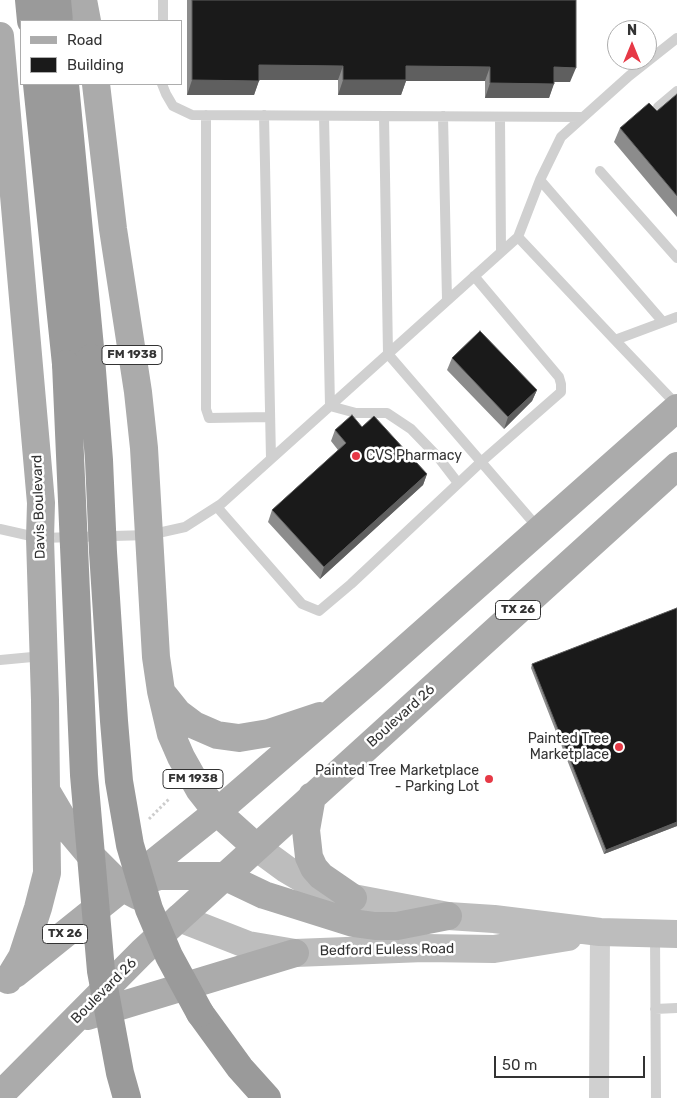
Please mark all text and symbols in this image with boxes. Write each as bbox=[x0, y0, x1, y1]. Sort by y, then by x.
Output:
legend bbox=[20, 20, 182, 85]
north arrow bbox=[607, 20, 657, 70]
text: N bbox=[627, 22, 637, 39]
text: Road bbox=[67, 31, 103, 49]
text: Building bbox=[67, 56, 124, 74]
road number: FM 1938 bbox=[102, 346, 162, 364]
place label: CVS Pharmacy bbox=[366, 448, 462, 464]
marker: CVS Pharmacy bbox=[350, 450, 362, 462]
street label: Davis Boulevard bbox=[29, 455, 49, 559]
road number: TX 26 bbox=[496, 600, 540, 620]
street label: Boulevard 26 bbox=[364, 681, 438, 751]
place label: Painted Tree Marketplace bbox=[528, 731, 609, 764]
marker: Painted Tree Marketplace bbox=[613, 741, 625, 753]
place label: Painted Tree Marketplace - Parking Lot bbox=[315, 763, 479, 796]
road number: FM 1938 bbox=[163, 770, 223, 789]
marker: Painted Tree Marketplace - Parking Lot bbox=[483, 773, 495, 785]
road number: TX 26 bbox=[42, 924, 88, 944]
street label: Bedford Euless Road bbox=[320, 940, 454, 960]
street label: Boulevard 26 bbox=[68, 955, 140, 1027]
scale bar bbox=[497, 1046, 648, 1078]
text: 50 m bbox=[502, 1056, 537, 1074]

